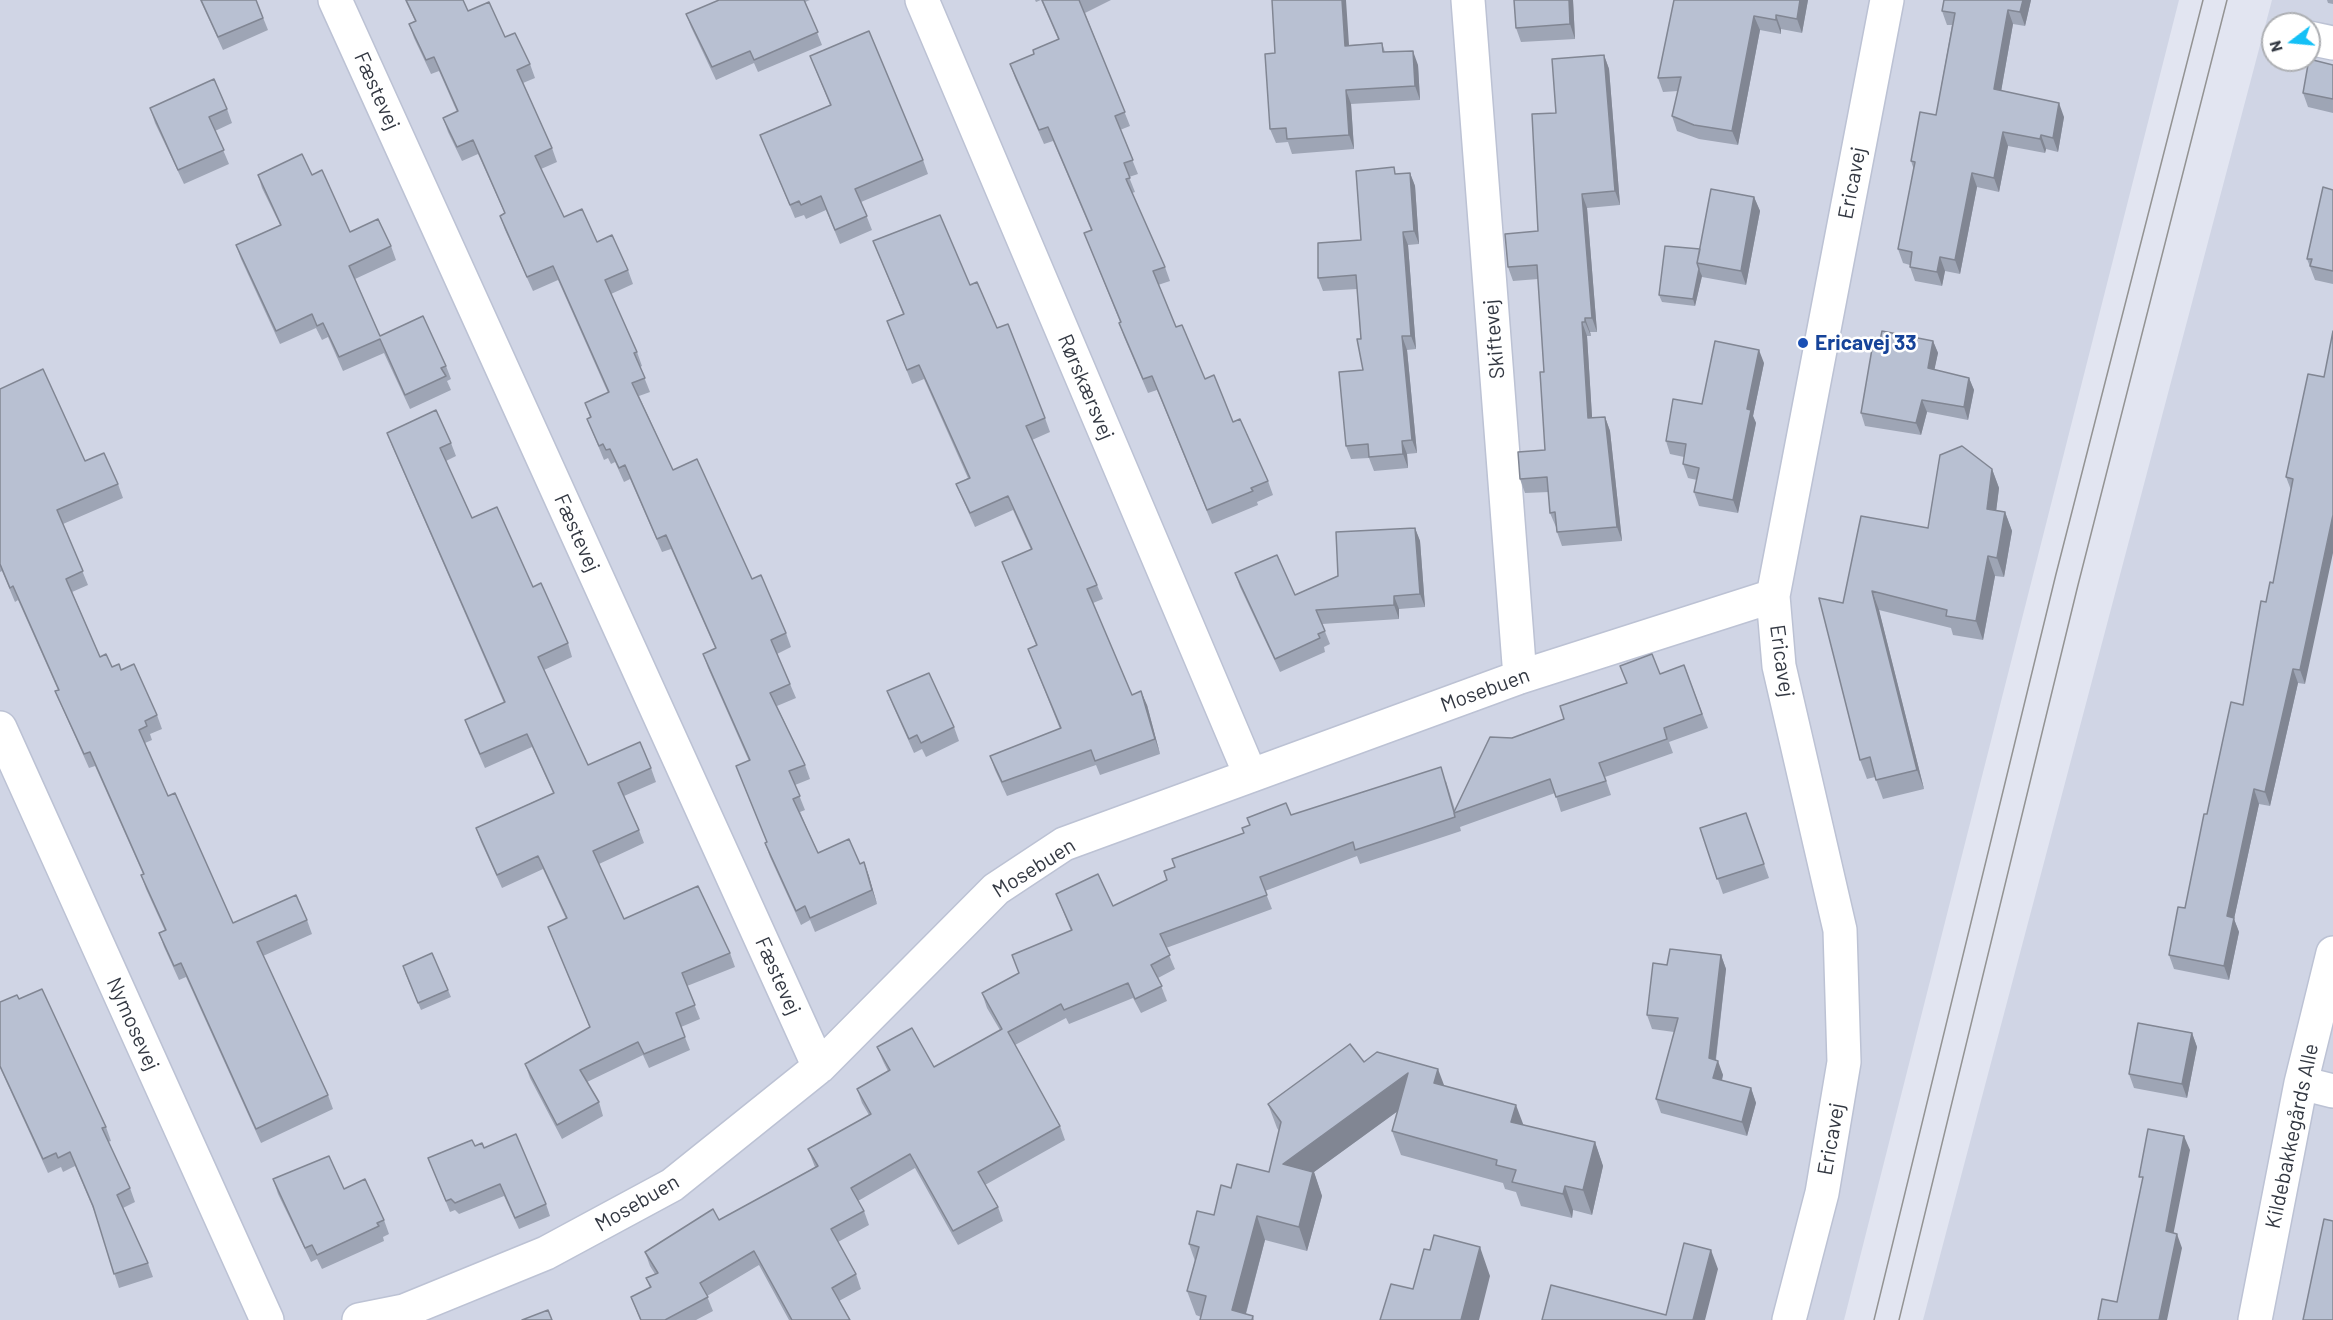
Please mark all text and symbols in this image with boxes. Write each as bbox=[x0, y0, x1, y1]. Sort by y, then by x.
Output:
north arrow bbox=[2261, 12, 2321, 72]
text: N bbox=[2265, 39, 2286, 54]
street label: Fæstevej bbox=[349, 48, 405, 134]
street label: Ericavej bbox=[1833, 145, 1871, 221]
street label: Skiftevej bbox=[1478, 298, 1510, 380]
street label: Rørskærsvej bbox=[1052, 330, 1120, 444]
place label: Ericavej 33 bbox=[1815, 330, 1917, 356]
marker: Ericavej 33 bbox=[1796, 336, 1810, 350]
street label: Fæstevej bbox=[549, 490, 605, 576]
street label: Ericavej bbox=[1764, 623, 1800, 699]
street label: Mosebuen bbox=[1437, 662, 1533, 718]
street label: Mosebuen bbox=[988, 833, 1080, 903]
street label: Fæstevej bbox=[750, 933, 806, 1019]
street label: Nymosevej bbox=[101, 973, 165, 1075]
street label: Kildebakkegårds Alle bbox=[2260, 1041, 2324, 1231]
street label: Ericavej bbox=[1812, 1101, 1850, 1177]
street label: Mosebuen bbox=[590, 1169, 684, 1237]

